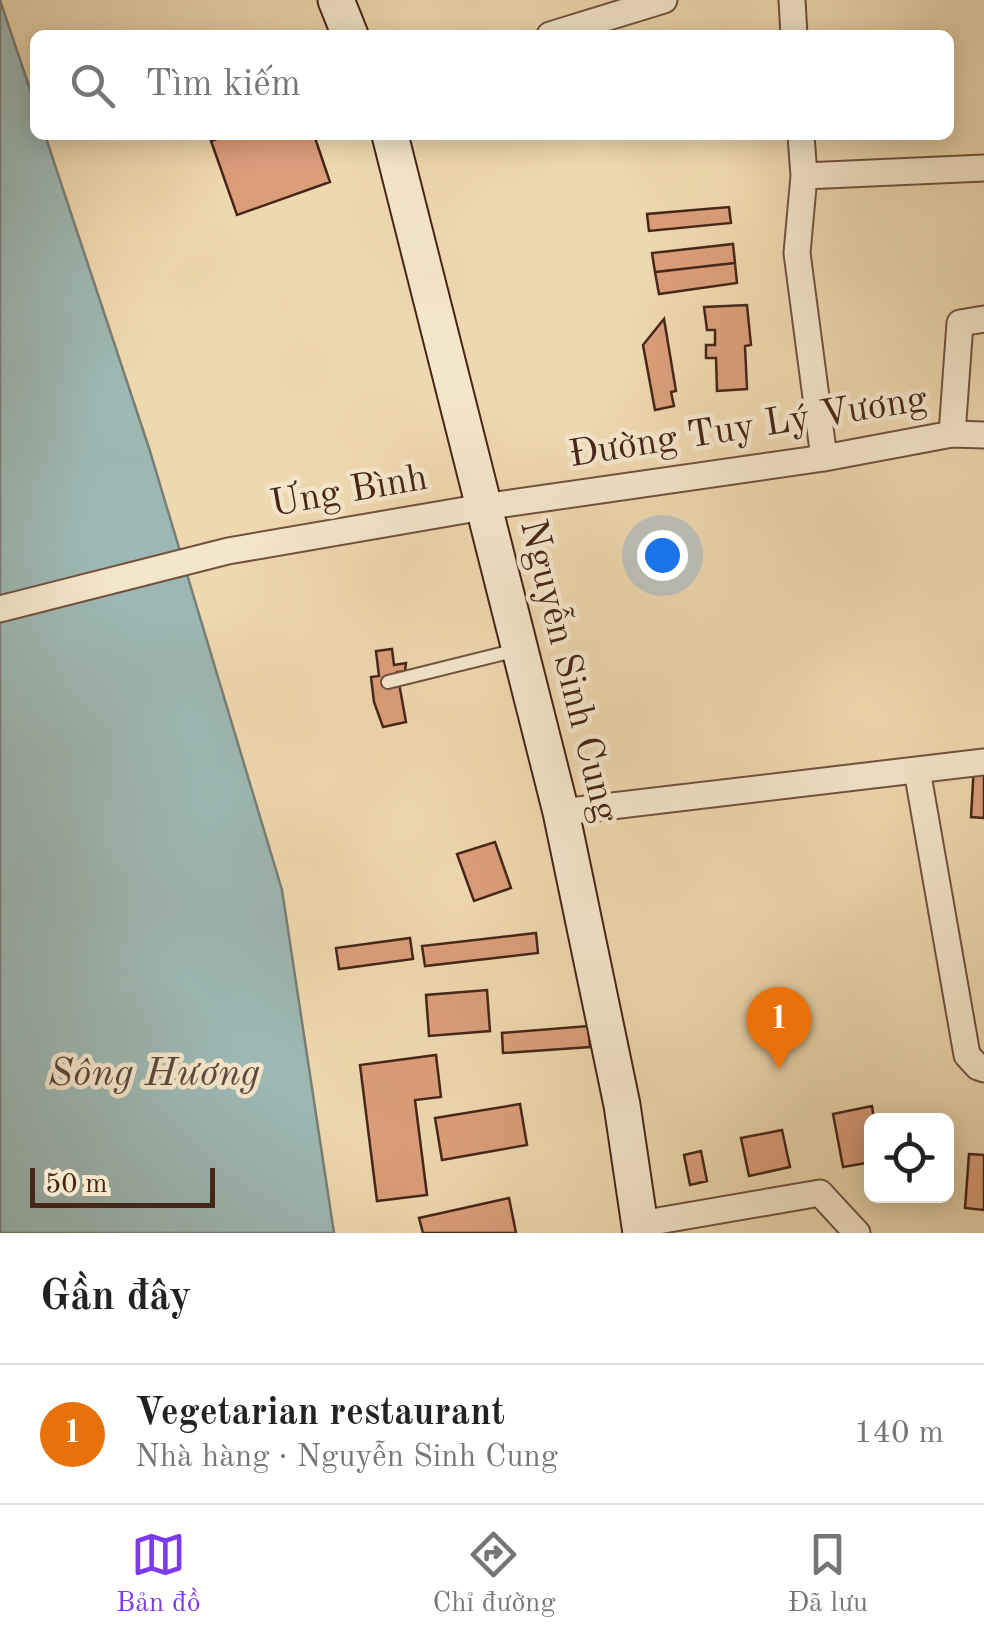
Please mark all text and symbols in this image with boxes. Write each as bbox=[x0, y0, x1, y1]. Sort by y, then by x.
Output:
search box bbox=[30, 30, 954, 140]
icon: search bbox=[65, 58, 120, 113]
text: Tìm kiếm bbox=[145, 66, 301, 104]
street label: Đường Tuy Lý Vương bbox=[566, 381, 930, 475]
street label: Ưng Bình bbox=[267, 457, 431, 525]
street label: Nguyễn Sinh Cung bbox=[512, 515, 627, 827]
your location bbox=[637, 530, 688, 581]
pin: 1 bbox=[746, 986, 812, 1069]
water label: Sông Hương bbox=[48, 1055, 260, 1095]
map controls bbox=[864, 1113, 954, 1203]
button: locate bbox=[864, 1113, 954, 1203]
scale bar bbox=[30, 1163, 215, 1208]
text: 50 m bbox=[45, 1171, 108, 1199]
text: Gần đây bbox=[40, 1277, 191, 1319]
text: Vegetarian restaurant bbox=[135, 1395, 505, 1433]
text: 1 bbox=[63, 1418, 82, 1450]
text: 140 m bbox=[854, 1418, 944, 1450]
text: Nhà hàng · Nguyễn Sinh Cung bbox=[135, 1442, 558, 1474]
tab: Bản đồ bbox=[116, 1527, 201, 1622]
tab: Chỉ đường bbox=[432, 1527, 556, 1622]
tab: Đã lưu bbox=[787, 1527, 868, 1622]

